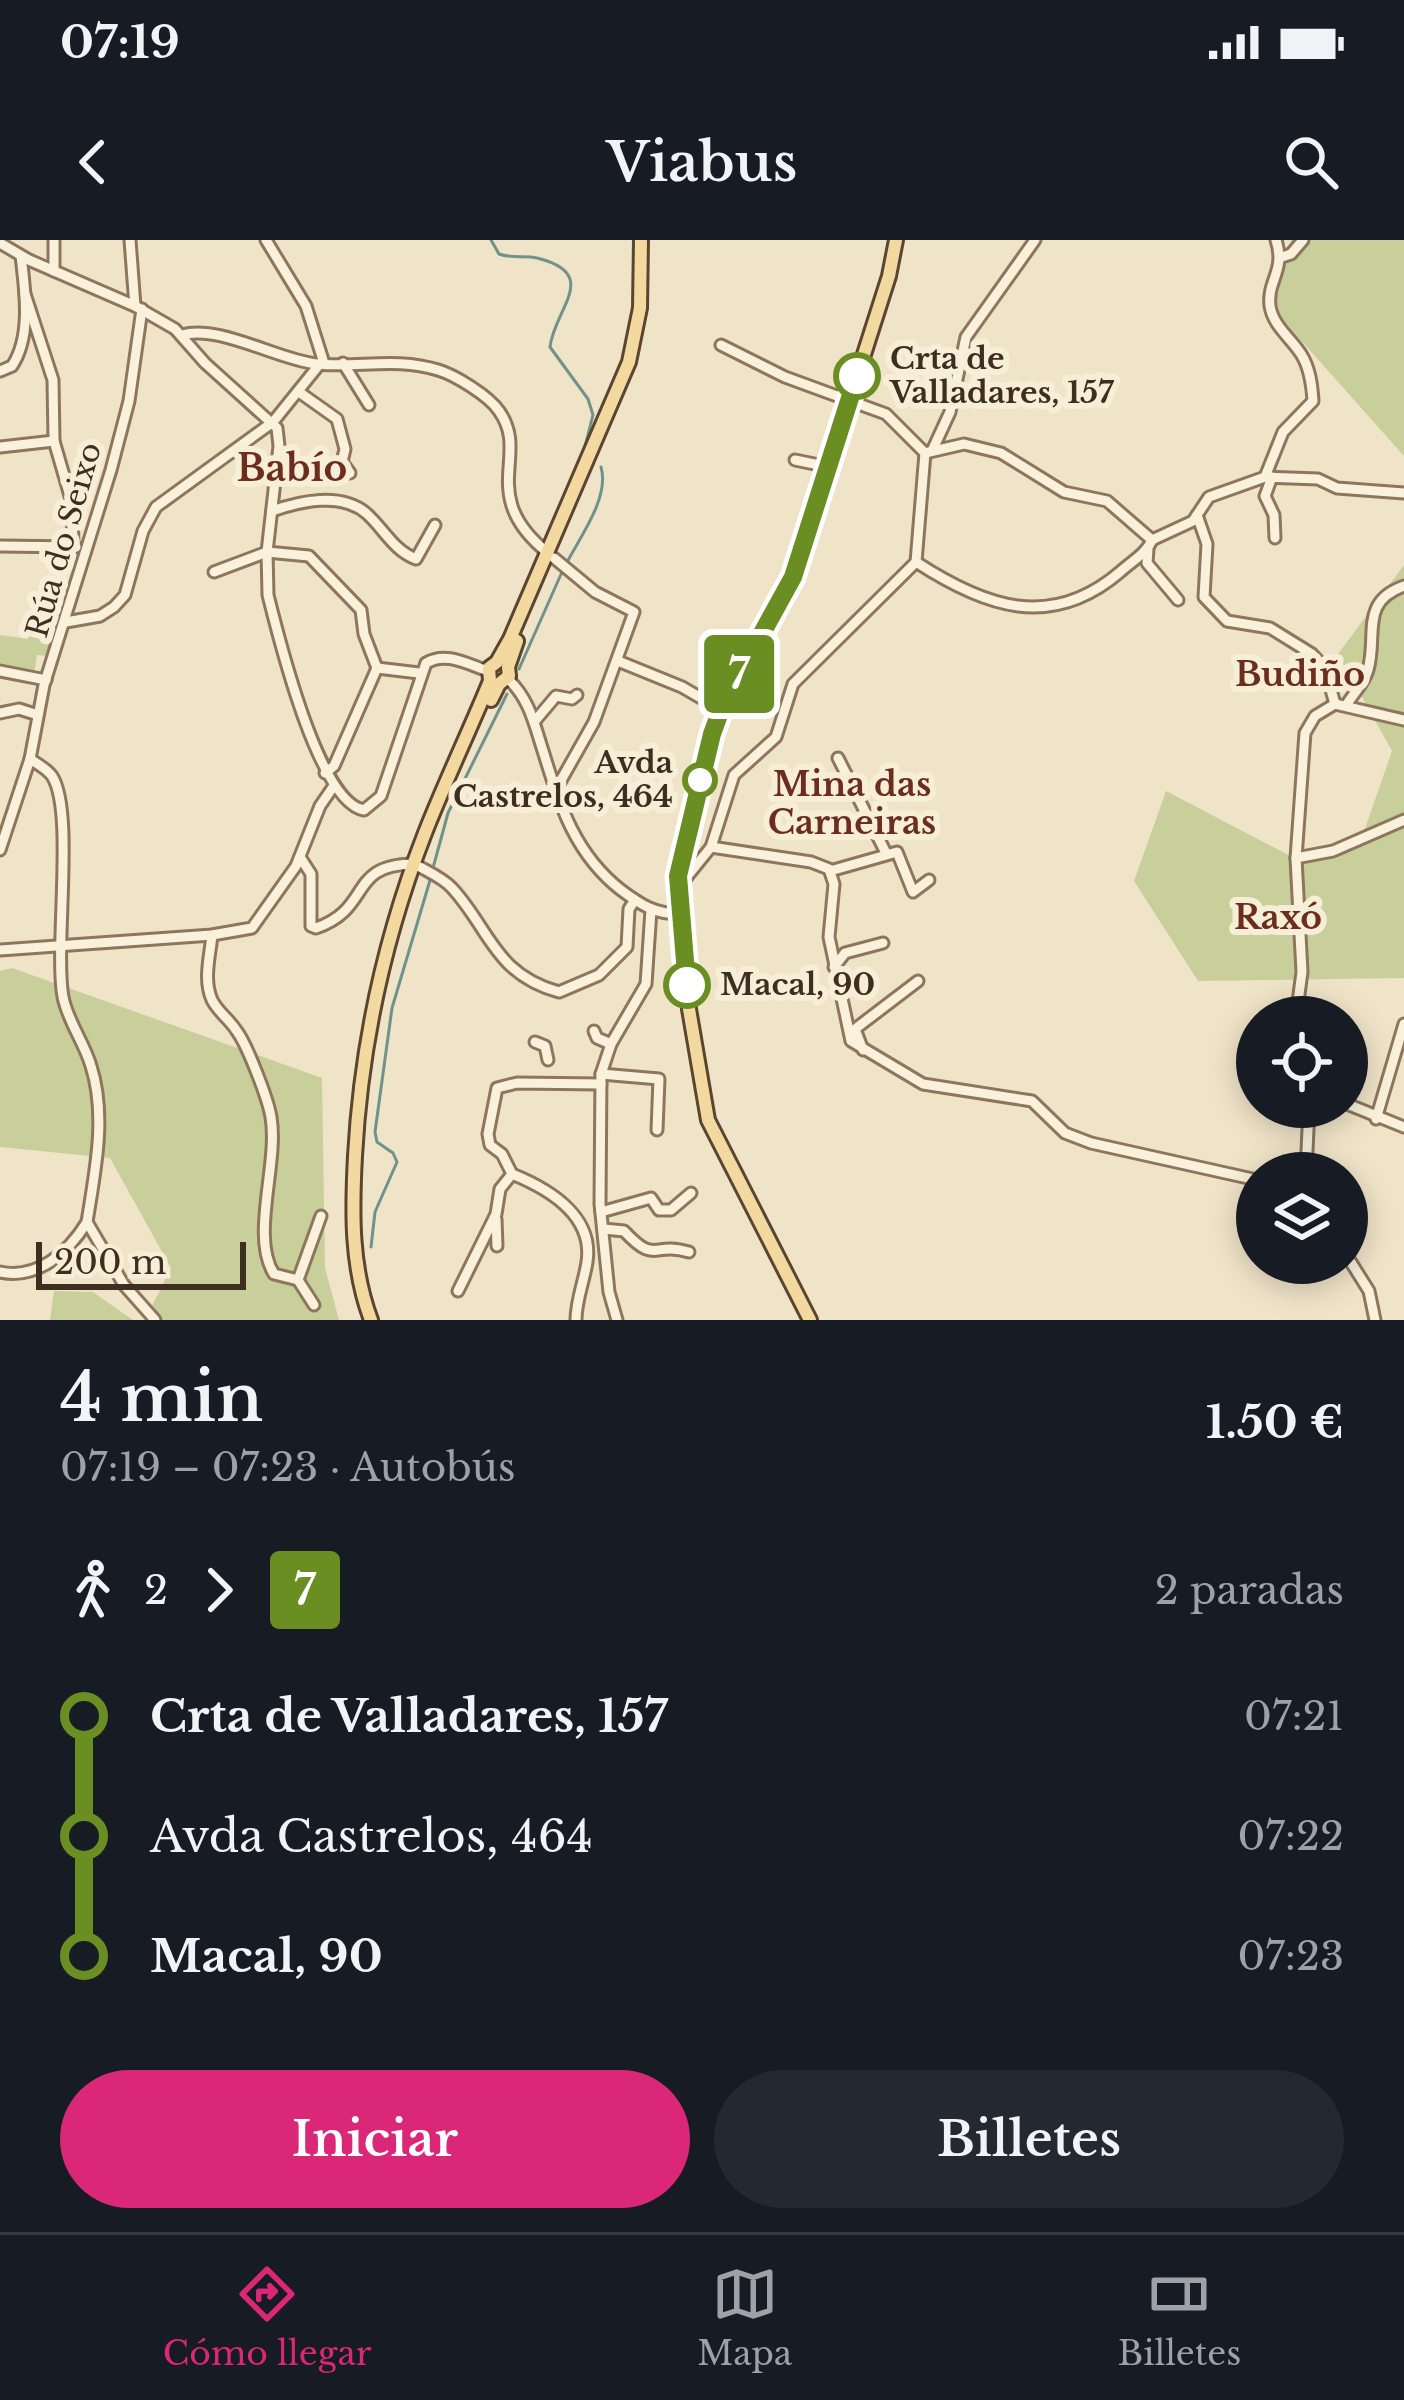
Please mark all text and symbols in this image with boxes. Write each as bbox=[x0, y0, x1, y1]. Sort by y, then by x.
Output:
text: 07:19 bbox=[60, 14, 180, 70]
icon: back bbox=[60, 129, 126, 195]
text: Viabus bbox=[607, 129, 797, 196]
icon: search bbox=[1278, 129, 1344, 195]
place label: Crta de Valladares, 157 bbox=[889, 340, 1114, 411]
marker: Crta de Valladares, 157 bbox=[835, 354, 879, 398]
street label: Rúa do Seixo bbox=[18, 438, 109, 642]
district label: Babío bbox=[237, 446, 347, 491]
line badge: 7 bbox=[700, 635, 778, 713]
text: 7 bbox=[728, 648, 750, 700]
district label: Budiño bbox=[1235, 654, 1365, 695]
place label: Avda Castrelos, 464 bbox=[453, 744, 673, 815]
marker: Avda Castrelos, 464 bbox=[684, 764, 716, 796]
district label: Mina das Carneiras bbox=[768, 764, 936, 843]
district label: Raxó bbox=[1234, 897, 1322, 938]
marker: Macal, 90 bbox=[665, 963, 709, 1007]
place label: Macal, 90 bbox=[720, 966, 875, 1003]
map controls bbox=[1236, 996, 1368, 1284]
button: locate bbox=[1236, 996, 1368, 1128]
button: layers bbox=[1236, 1152, 1368, 1284]
scale bar bbox=[36, 1236, 246, 1289]
text: 200 m bbox=[54, 1242, 166, 1283]
text: 4 min bbox=[60, 1357, 263, 1439]
text: 1.50 € bbox=[1206, 1394, 1344, 1450]
text: 07:19 – 07:23 · Autobús bbox=[60, 1443, 515, 1492]
icon: walk bbox=[60, 1557, 126, 1623]
icon: forward bbox=[186, 1557, 252, 1623]
text: 7 bbox=[294, 1564, 316, 1616]
text: 2 bbox=[144, 1566, 168, 1615]
text: 2 paradas bbox=[1155, 1566, 1344, 1615]
text: Crta de Valladares, 157 bbox=[150, 1688, 668, 1744]
text: 07:21 bbox=[1244, 1692, 1344, 1741]
text: Avda Castrelos, 464 bbox=[150, 1808, 593, 1864]
text: 07:22 bbox=[1237, 1812, 1344, 1861]
text: Macal, 90 bbox=[150, 1928, 383, 1984]
text: 07:23 bbox=[1237, 1932, 1344, 1981]
button: Iniciar bbox=[60, 2070, 690, 2208]
button: Billetes bbox=[714, 2070, 1344, 2208]
tab: Cómo llegar bbox=[163, 2261, 372, 2374]
tab: Mapa bbox=[697, 2261, 792, 2374]
tab: Billetes bbox=[1118, 2261, 1241, 2374]

